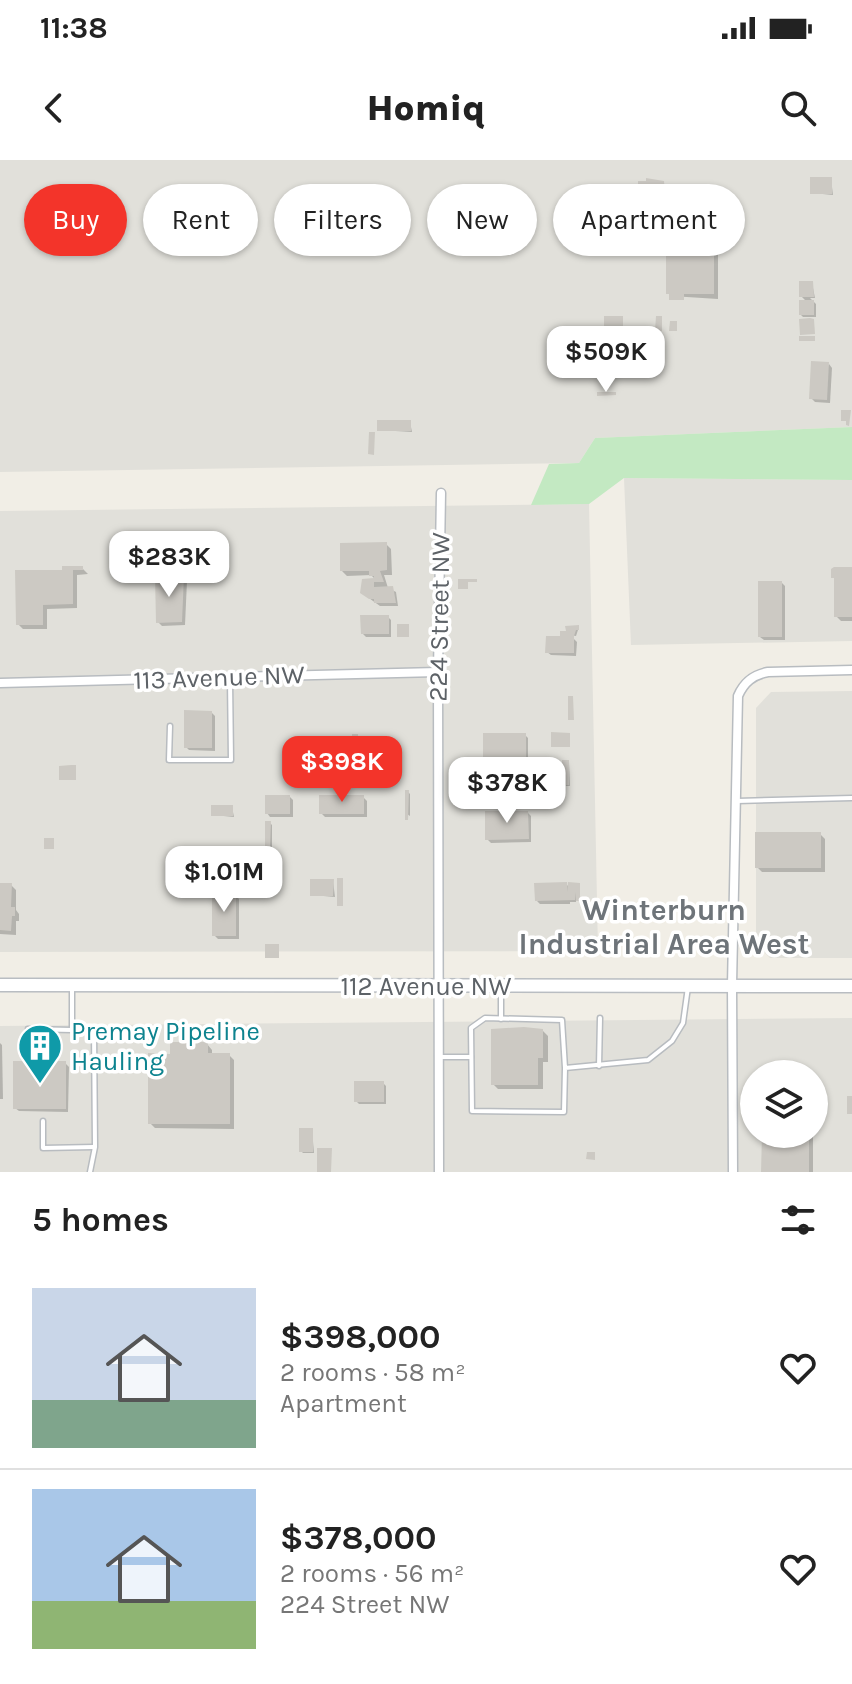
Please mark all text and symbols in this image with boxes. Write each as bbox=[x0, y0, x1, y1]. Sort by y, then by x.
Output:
text: 11:38 bbox=[40, 10, 108, 46]
icon: back bbox=[32, 86, 76, 130]
icon: search bbox=[776, 86, 820, 130]
text: Homiq bbox=[367, 87, 485, 129]
chip: Buy bbox=[24, 184, 127, 256]
chip: Rent bbox=[143, 184, 258, 256]
chip: Filters bbox=[274, 184, 411, 256]
chip: New bbox=[427, 184, 537, 256]
chip: Apartment bbox=[553, 184, 745, 256]
pin: $509K bbox=[550, 326, 662, 394]
text: $509K bbox=[565, 336, 647, 367]
pin: $283K bbox=[113, 531, 225, 599]
street label: 224 Street NW bbox=[423, 532, 456, 702]
text: $283K bbox=[127, 541, 211, 572]
street label: 113 Avenue NW bbox=[133, 659, 305, 696]
pin: $398K bbox=[286, 736, 398, 804]
text: $398K bbox=[300, 746, 384, 777]
pin: $378K bbox=[451, 757, 563, 825]
text: $378K bbox=[467, 767, 547, 798]
pin: $1.01M bbox=[159, 846, 289, 914]
text: $1.01M bbox=[183, 856, 265, 887]
district label: Winterburn Industrial Area West bbox=[519, 892, 810, 962]
street label: 112 Avenue NW bbox=[340, 971, 512, 1002]
place label: Premay Pipeline Hauling bbox=[71, 1016, 260, 1077]
building icon: Premay Pipeline Hauling bbox=[16, 1022, 64, 1085]
map controls bbox=[740, 1060, 828, 1148]
button: layers bbox=[740, 1060, 828, 1148]
icon: filters bbox=[776, 1198, 820, 1242]
text: 5 homes bbox=[32, 1200, 169, 1240]
text: $398,000 bbox=[280, 1317, 440, 1357]
icon: home bbox=[96, 1320, 192, 1416]
icon: heart bbox=[776, 1346, 820, 1390]
text: 2 rooms · 58 m² bbox=[280, 1357, 466, 1388]
text: Apartment bbox=[280, 1388, 407, 1419]
text: $378,000 bbox=[280, 1518, 437, 1558]
icon: home bbox=[96, 1521, 192, 1617]
icon: heart bbox=[776, 1547, 820, 1591]
text: 2 rooms · 56 m² bbox=[280, 1558, 465, 1589]
text: 224 Street NW bbox=[280, 1589, 449, 1620]

